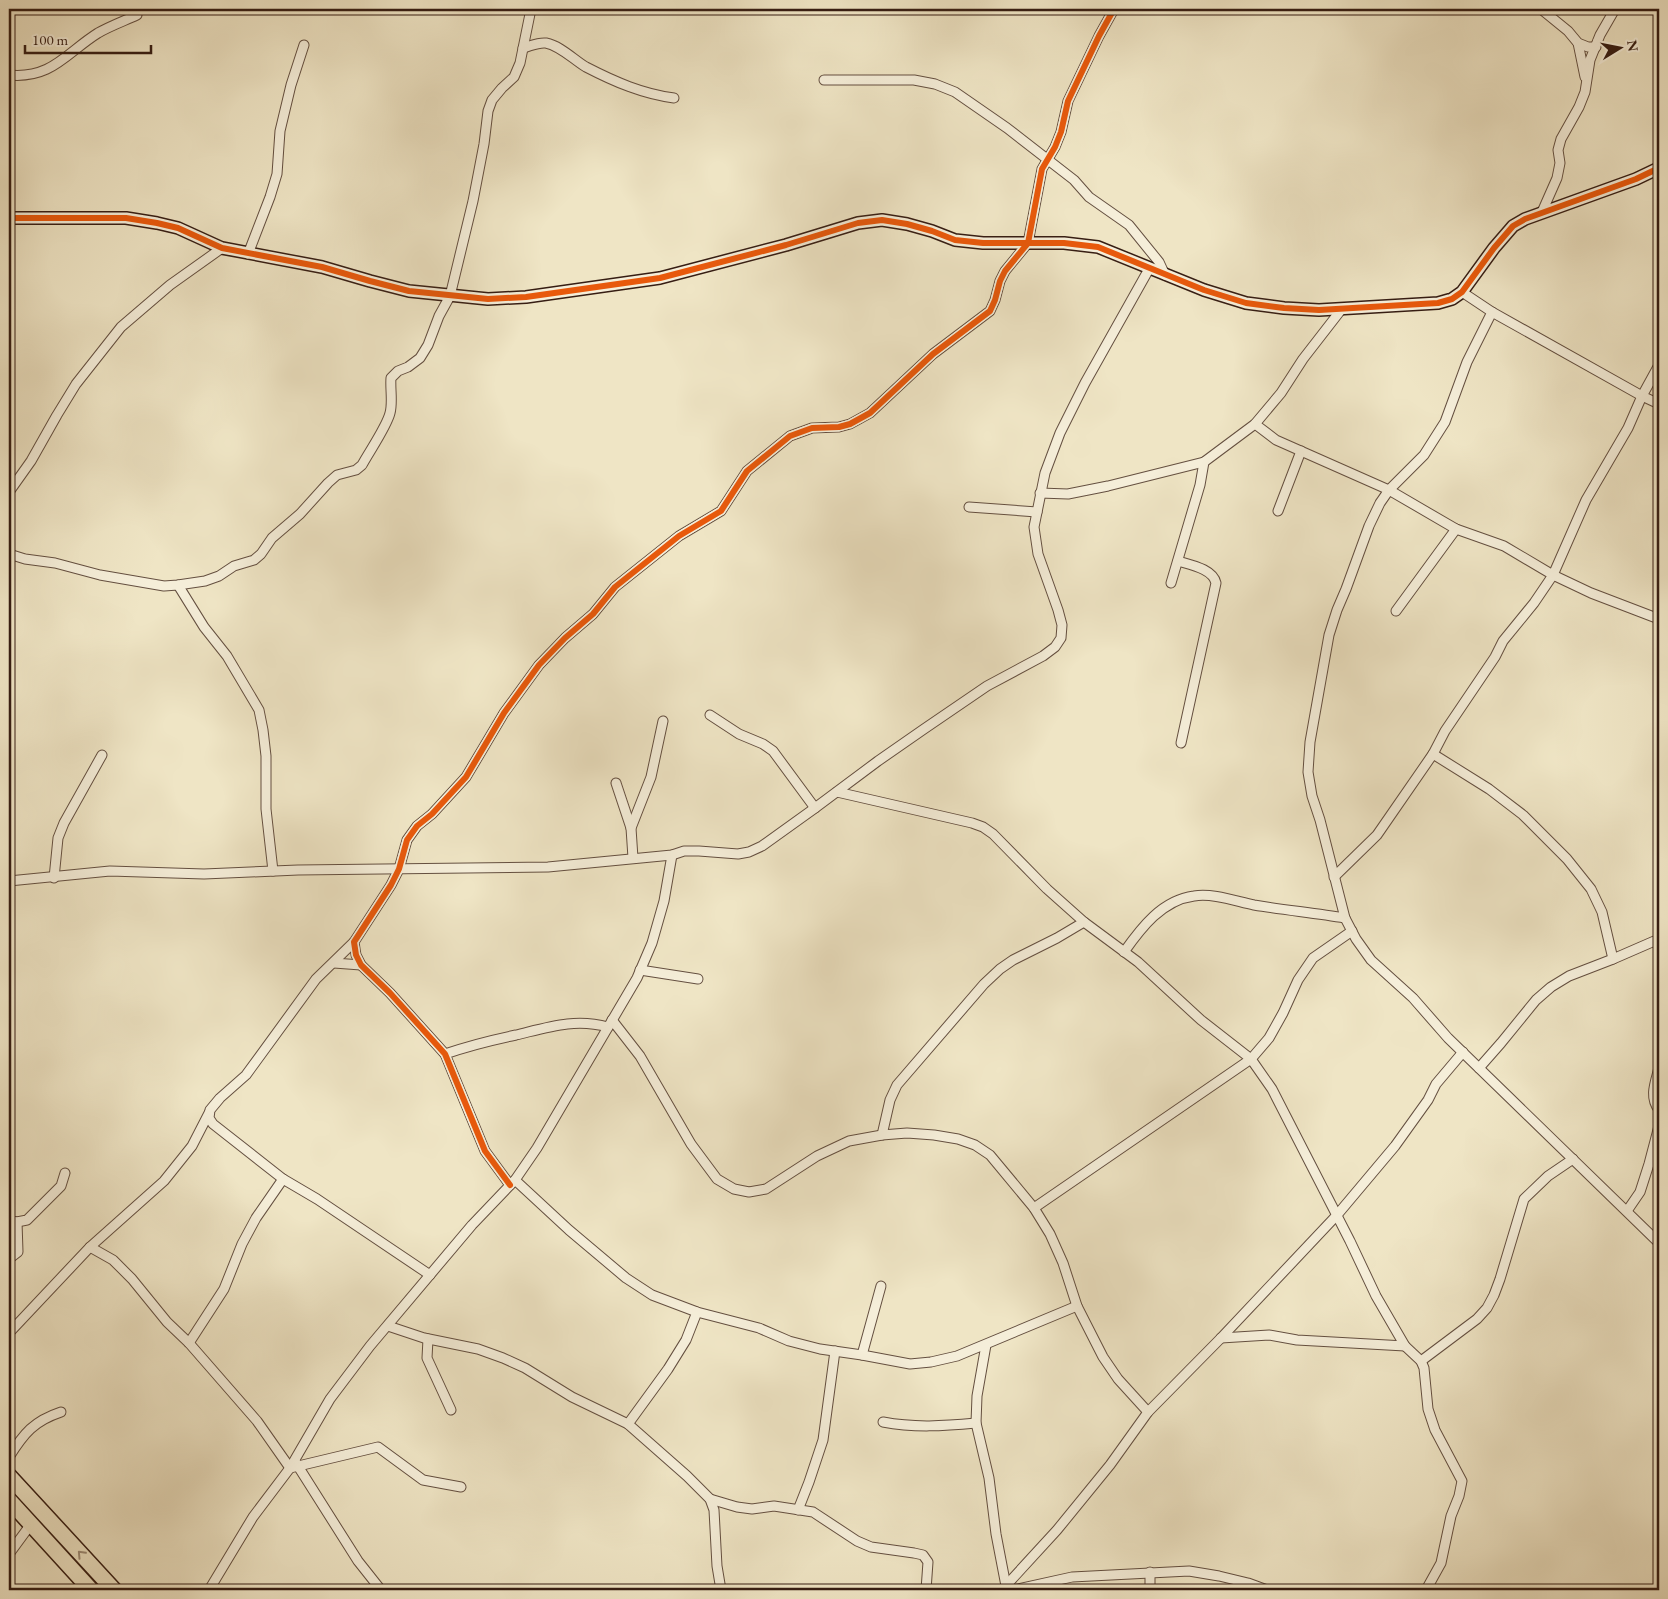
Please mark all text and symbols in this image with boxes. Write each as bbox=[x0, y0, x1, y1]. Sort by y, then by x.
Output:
scale bar bbox=[25, 22, 151, 54]
north arrow bbox=[1596, 22, 1646, 72]
text: 100 m bbox=[32, 30, 69, 49]
text: N bbox=[1623, 39, 1643, 54]
one-way arrow bbox=[78, 1551, 87, 1560]

